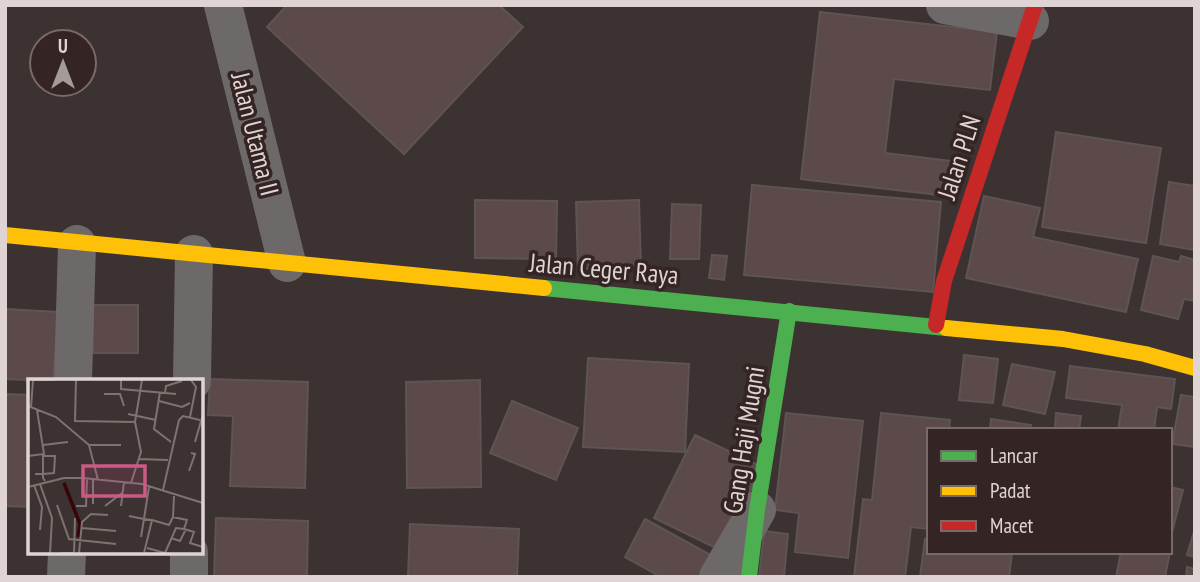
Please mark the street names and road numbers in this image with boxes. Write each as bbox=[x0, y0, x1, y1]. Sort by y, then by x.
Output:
street label: Jalan Utama II bbox=[224, 68, 287, 199]
street label: Jalan PLN bbox=[929, 111, 988, 204]
street label: Jalan Ceger Raya bbox=[527, 245, 680, 291]
street label: Gang Haji Mugni bbox=[716, 364, 771, 516]

